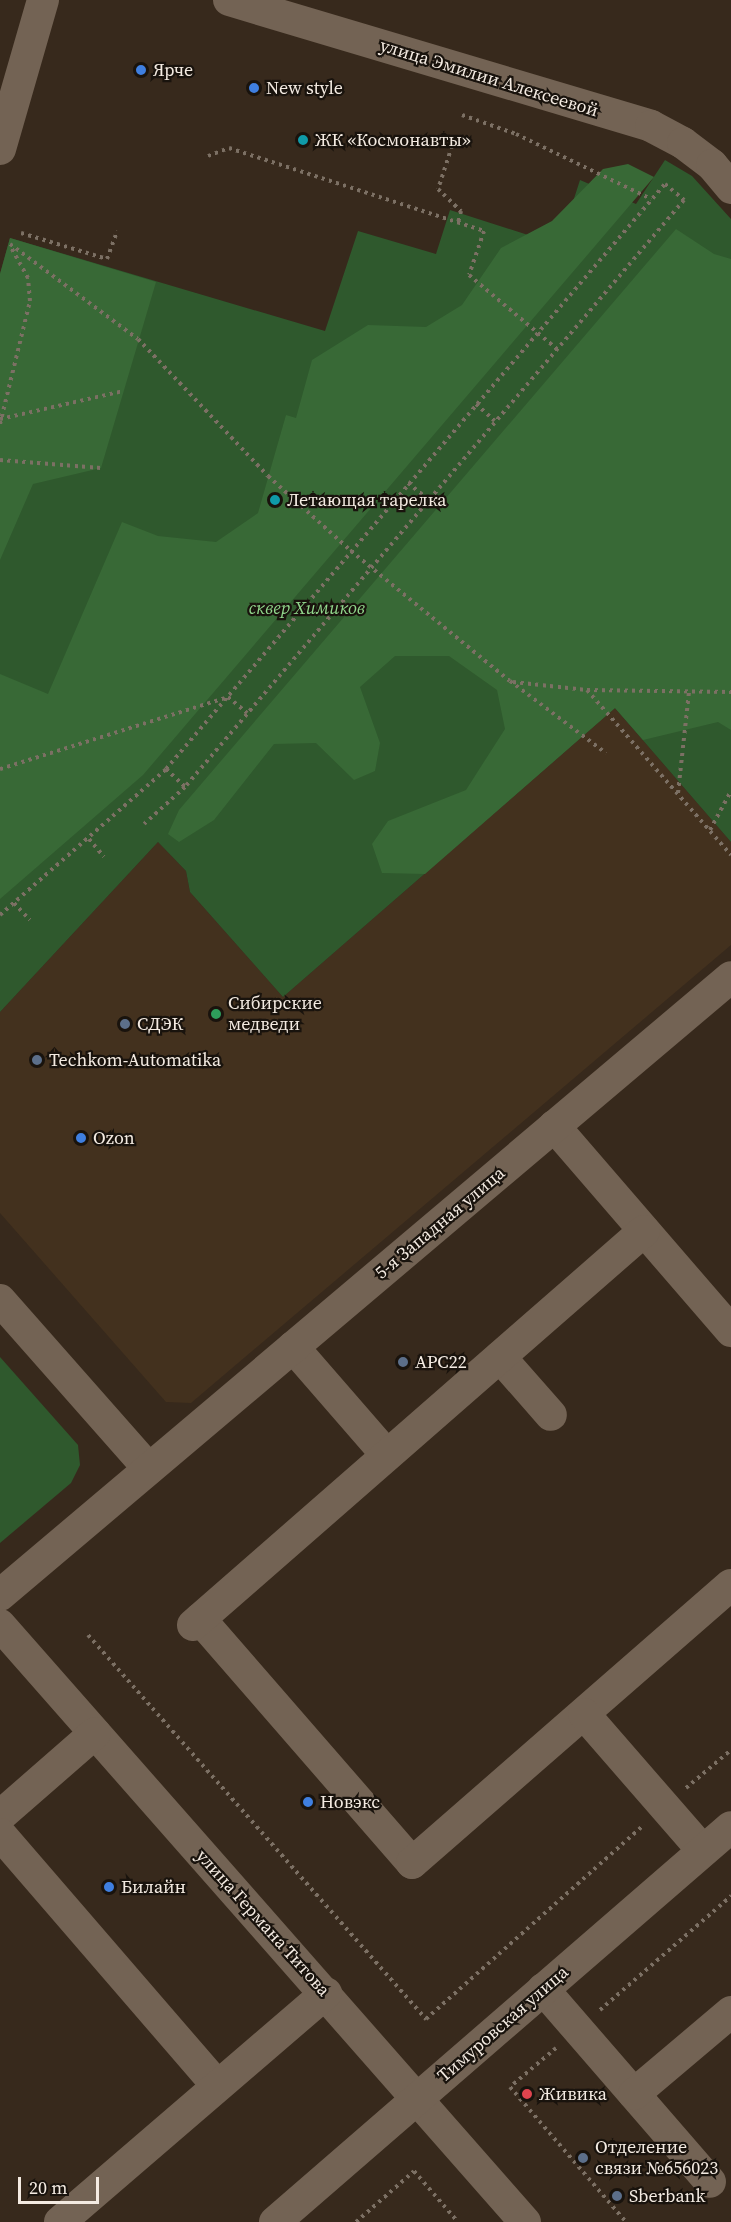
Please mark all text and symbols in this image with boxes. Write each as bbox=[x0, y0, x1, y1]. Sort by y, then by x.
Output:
street label: улица Эмилии Алексеевой bbox=[377, 34, 601, 122]
place label: Ярче bbox=[153, 59, 193, 81]
marker: Ярче bbox=[134, 63, 148, 77]
place label: New style bbox=[266, 77, 343, 99]
marker: New style bbox=[247, 81, 261, 95]
place label: ЖК «Космонавты» bbox=[315, 129, 471, 151]
marker: ЖК «Космонавты» bbox=[296, 133, 310, 147]
place label: Летающая тарелка bbox=[287, 489, 447, 511]
marker: Летающая тарелка bbox=[268, 493, 282, 507]
park label: сквер Химиков bbox=[249, 597, 365, 619]
place label: Сибирские медведи bbox=[228, 993, 322, 1036]
marker: Сибирские медведи bbox=[209, 1007, 223, 1021]
place label: СДЭК bbox=[137, 1013, 183, 1035]
marker: СДЭК bbox=[118, 1017, 132, 1031]
place label: Techkom-Automatika bbox=[49, 1049, 221, 1071]
marker: Techkom-Automatika bbox=[30, 1053, 44, 1067]
place label: Ozon bbox=[93, 1127, 135, 1149]
marker: Ozon bbox=[74, 1131, 88, 1145]
street label: 5-я Западная улица bbox=[371, 1162, 509, 1284]
place label: АРС22 bbox=[415, 1351, 467, 1373]
marker: АРС22 bbox=[396, 1355, 410, 1369]
place label: Новэкс bbox=[320, 1791, 380, 1813]
marker: Новэкс bbox=[301, 1795, 315, 1809]
street label: улица Германа Титова bbox=[191, 1845, 335, 2001]
place label: Билайн bbox=[121, 1876, 186, 1898]
marker: Билайн bbox=[102, 1880, 116, 1894]
street label: Тимуровская улица bbox=[433, 1961, 573, 2087]
place label: Живика bbox=[539, 2083, 607, 2105]
marker: Живика bbox=[520, 2087, 534, 2101]
place label: Отделение связи №656023 bbox=[595, 2137, 718, 2180]
marker: Отделение связи №656023 bbox=[576, 2151, 590, 2165]
scale bar bbox=[21, 2165, 102, 2203]
text: 20 m bbox=[29, 2175, 67, 2200]
place label: Sberbank bbox=[629, 2185, 705, 2207]
marker: Sberbank bbox=[610, 2189, 624, 2203]

